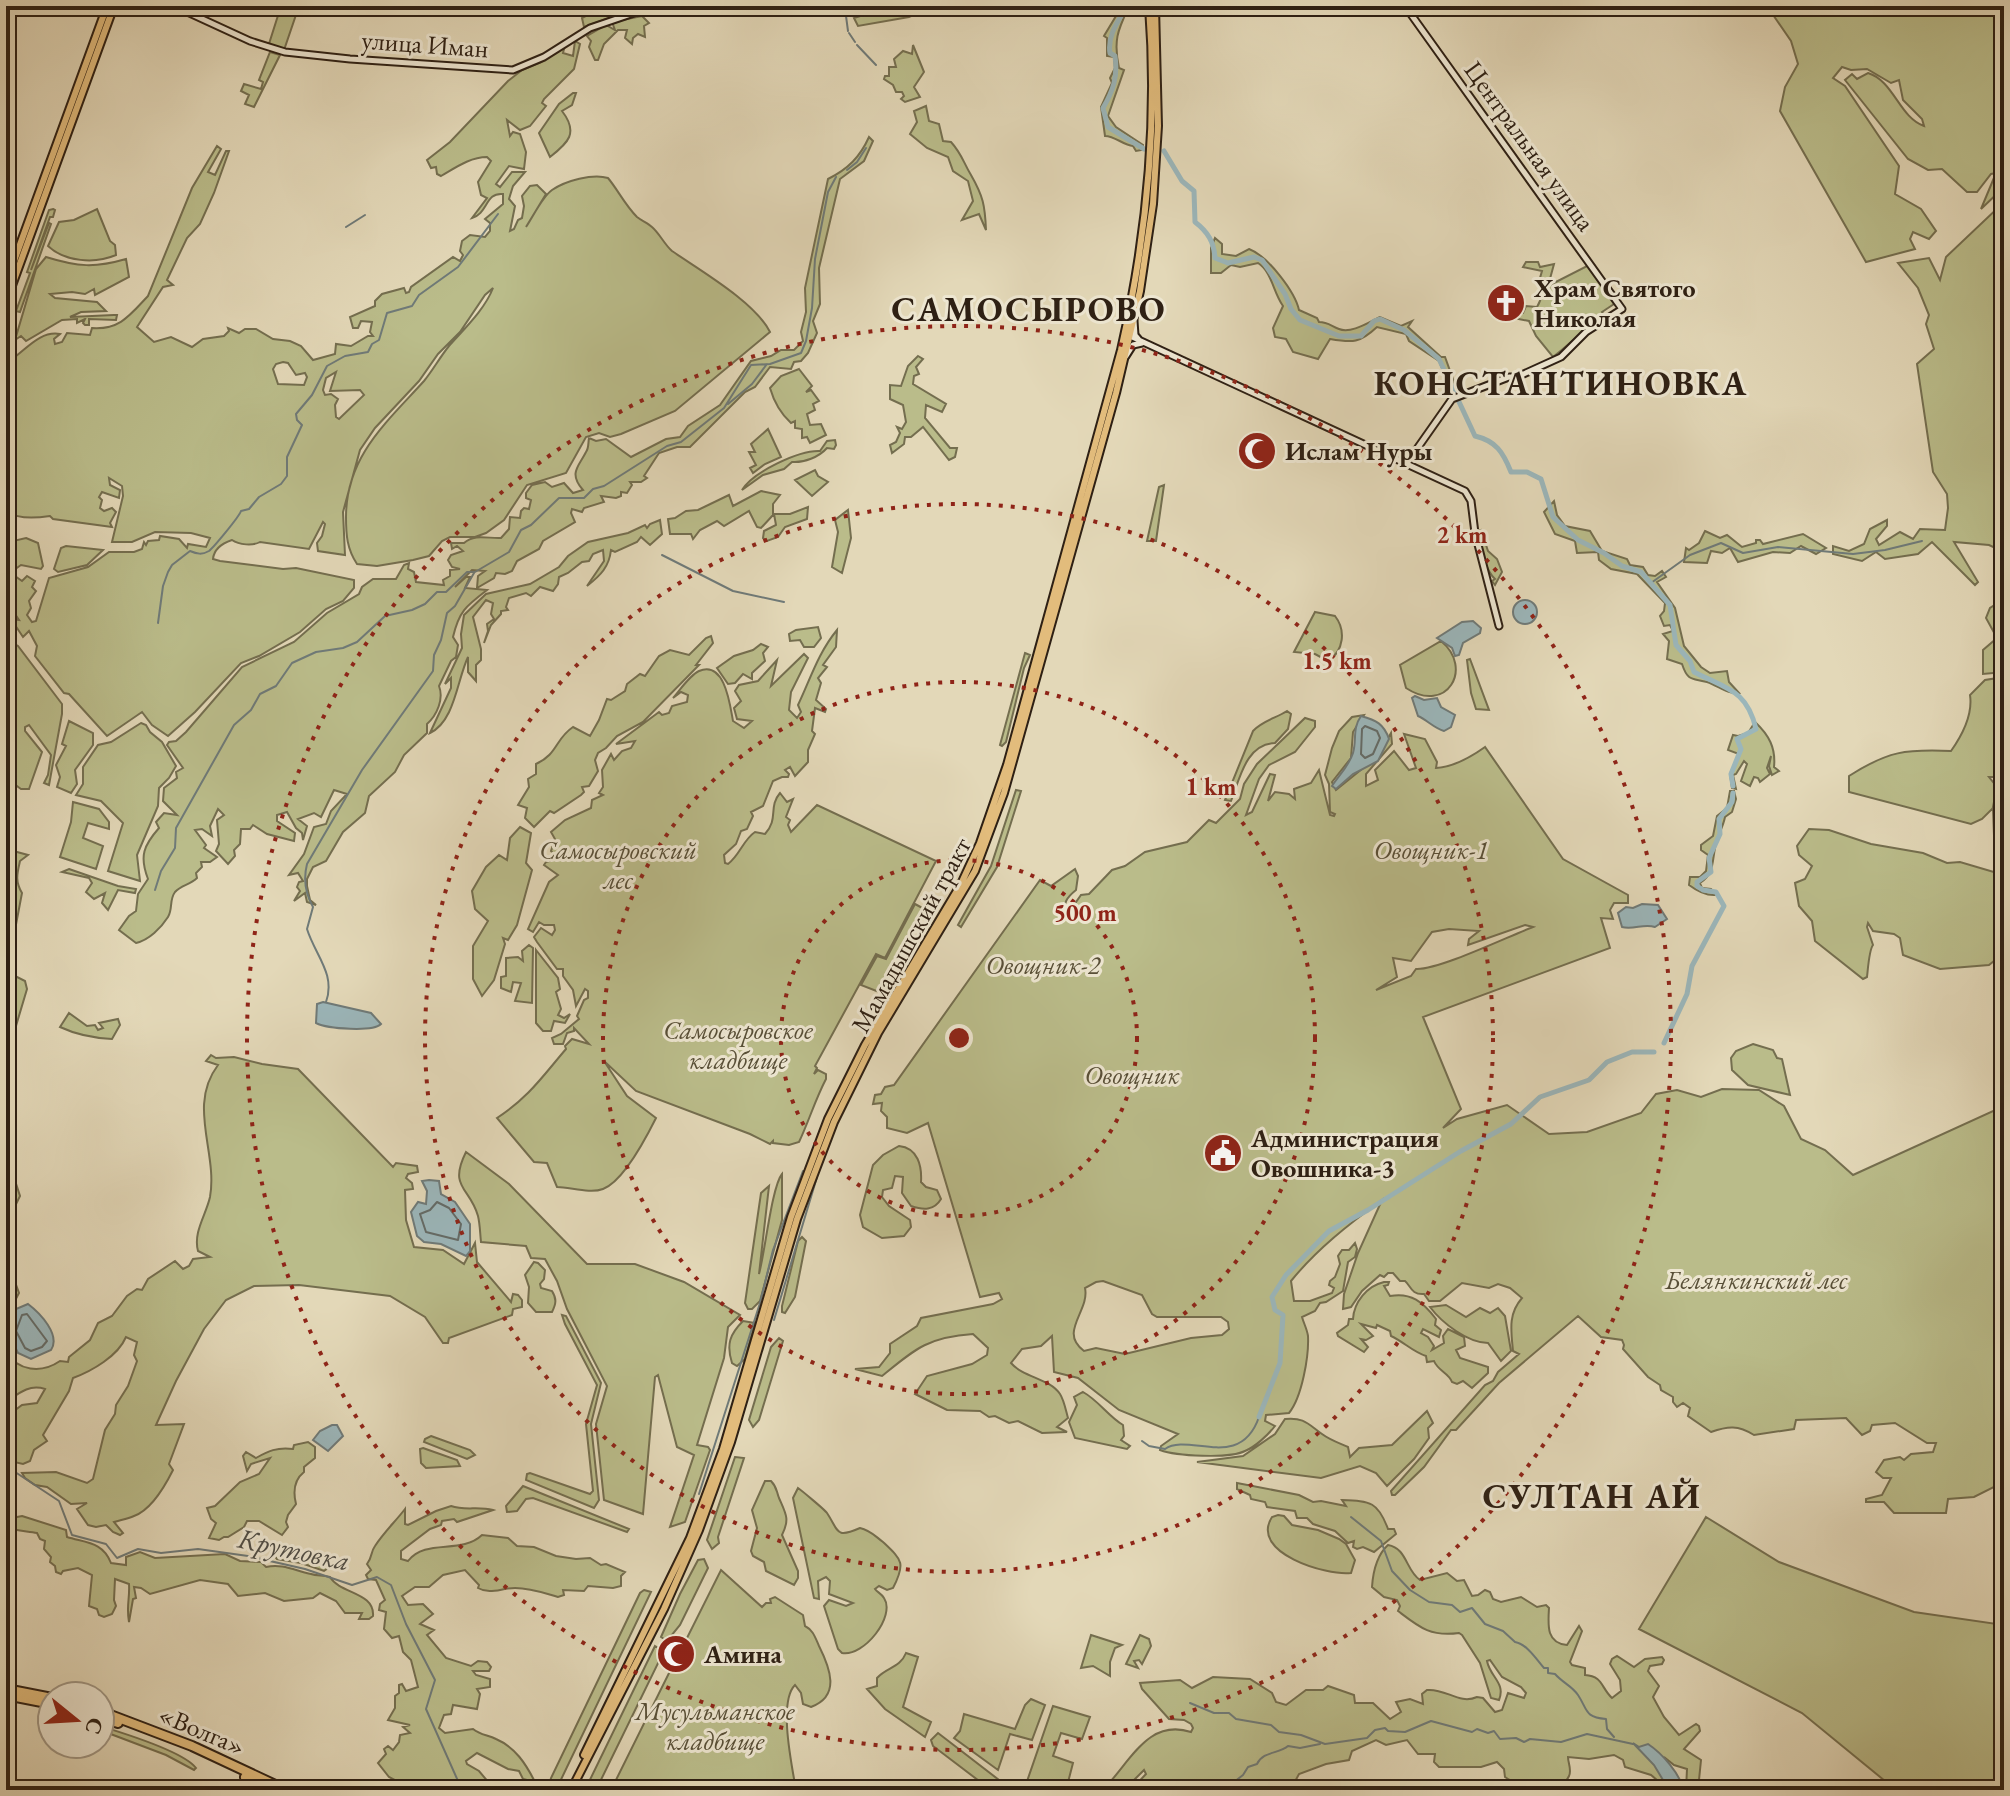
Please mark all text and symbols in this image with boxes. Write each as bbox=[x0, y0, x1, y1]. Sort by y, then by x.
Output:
street label: улица Иман bbox=[360, 23, 490, 65]
street label: Центральная улица bbox=[1457, 54, 1603, 238]
place label: Храм Святого Николая bbox=[1533, 271, 1696, 335]
church icon: Храм Святого Николая bbox=[1485, 282, 1527, 324]
district label: САМОСЫРОВО bbox=[891, 287, 1167, 331]
district label: КОНСТАНТИНОВКА bbox=[1374, 361, 1748, 405]
mosque icon: Ислам Нуры bbox=[1236, 430, 1278, 472]
place label: Ислам Нуры bbox=[1285, 434, 1433, 468]
text: 2 km bbox=[1437, 519, 1487, 550]
text: 1.5 km bbox=[1302, 645, 1372, 676]
text: 1 km bbox=[1186, 771, 1236, 802]
street label: Мамадышский тракт bbox=[843, 831, 979, 1039]
park label: Самосыровский лес bbox=[539, 833, 697, 897]
park label: Овощник-1 bbox=[1374, 833, 1488, 867]
text: 500 m bbox=[1053, 897, 1117, 928]
park label: Овощник-2 bbox=[986, 948, 1102, 982]
park label: Самосыровское кладбище bbox=[663, 1013, 814, 1077]
centre of rings bbox=[945, 1024, 973, 1052]
park label: Овощник bbox=[1085, 1058, 1180, 1092]
place label: Администрация Овошника-3 bbox=[1250, 1121, 1439, 1185]
public building icon: Администрация Овошника-3 bbox=[1202, 1132, 1244, 1174]
park label: Белянкинский лес bbox=[1664, 1263, 1848, 1297]
district label: СУЛТАН АЙ bbox=[1482, 1474, 1702, 1518]
water label: Крутовка bbox=[234, 1519, 353, 1578]
mosque icon: Амина bbox=[655, 1633, 697, 1675]
place label: Амина bbox=[703, 1637, 783, 1671]
north arrow bbox=[36, 1680, 116, 1760]
park label: Мусульманское кладбище bbox=[633, 1694, 796, 1758]
street label: «Волга» bbox=[154, 1697, 250, 1763]
text: С bbox=[78, 1714, 111, 1738]

